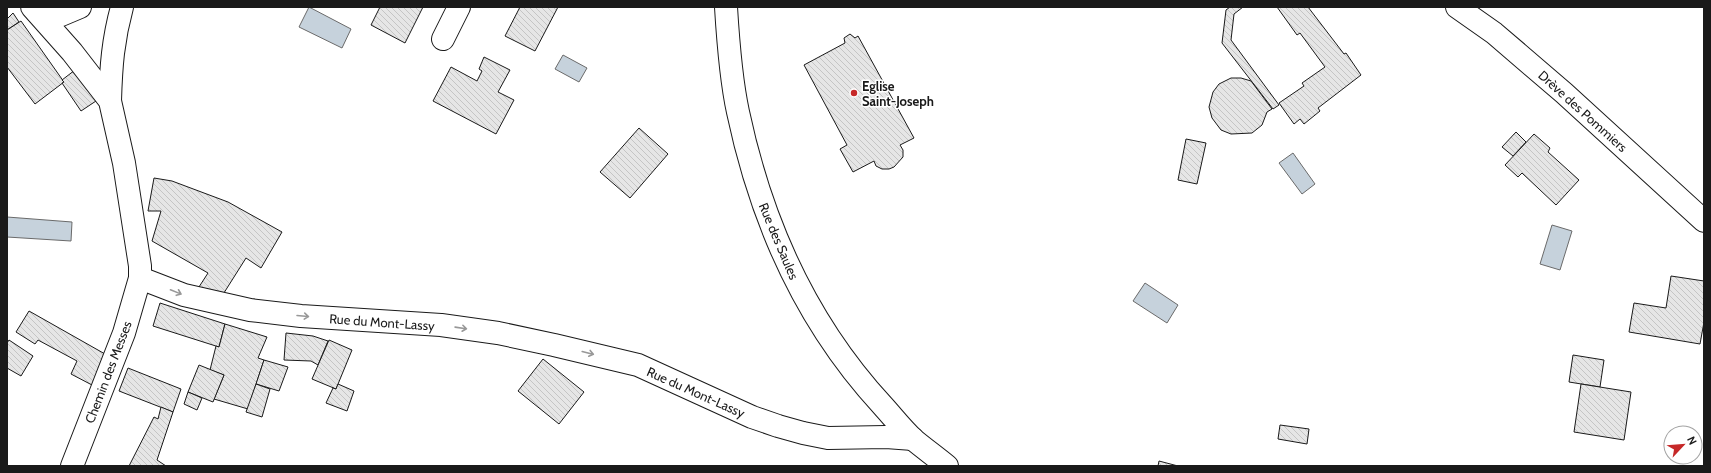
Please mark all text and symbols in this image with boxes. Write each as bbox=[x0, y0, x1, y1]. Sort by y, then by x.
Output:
street label: Drève des Pommiers bbox=[1535, 67, 1631, 156]
place label: Eglise Saint-Joseph bbox=[862, 78, 934, 109]
marker: Eglise Saint-Joseph bbox=[849, 88, 859, 98]
street label: Rue des Saules bbox=[756, 200, 803, 282]
one-way arrow bbox=[169, 289, 181, 297]
street label: Rue du Mont-Lassy bbox=[329, 310, 436, 334]
one-way arrow bbox=[296, 313, 309, 320]
street label: Chemin des Messes bbox=[81, 318, 135, 425]
one-way arrow bbox=[454, 324, 467, 332]
one-way arrow bbox=[581, 350, 594, 357]
street label: Rue du Mont-Lassy bbox=[644, 363, 748, 421]
north arrow bbox=[1663, 425, 1703, 465]
text: N bbox=[1684, 434, 1700, 447]

